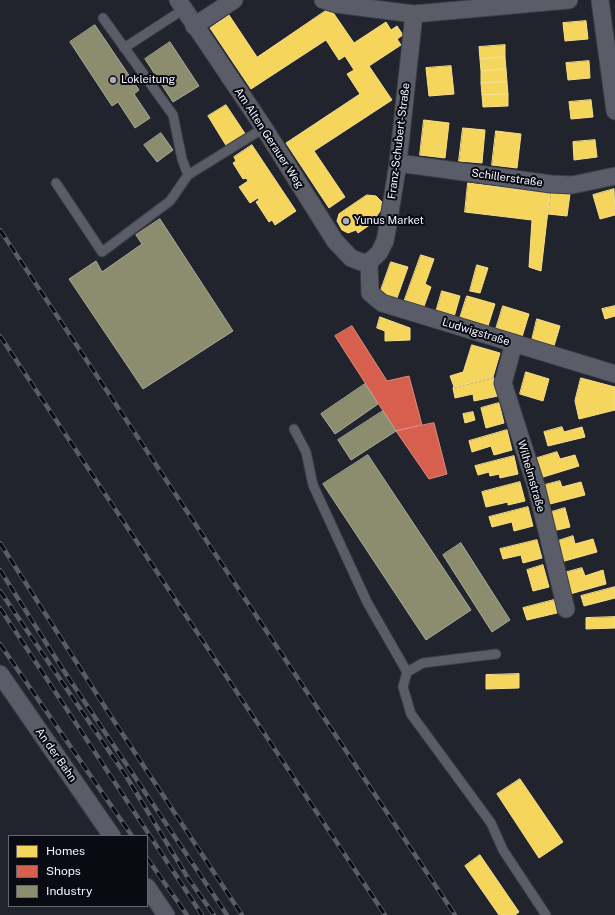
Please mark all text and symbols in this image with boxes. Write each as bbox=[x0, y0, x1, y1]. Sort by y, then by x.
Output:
place label: Lokleitung bbox=[121, 73, 175, 87]
marker: Lokleitung bbox=[108, 75, 118, 85]
street label: Franz-Schubert-Straße bbox=[385, 82, 413, 200]
street label: Am Alten Gerauer Weg bbox=[232, 85, 306, 191]
street label: Schillerstraße bbox=[471, 166, 543, 190]
place label: Yunus Market bbox=[354, 214, 424, 228]
marker: Yunus Market bbox=[341, 216, 351, 226]
street label: Ludwigstraße bbox=[441, 315, 511, 349]
street label: Wilhelmstraße bbox=[514, 438, 548, 514]
street label: An der Bahn bbox=[33, 726, 79, 784]
legend bbox=[8, 835, 148, 907]
text: Homes bbox=[46, 844, 85, 858]
text: Shops bbox=[46, 864, 81, 878]
text: Industry bbox=[46, 884, 92, 898]

